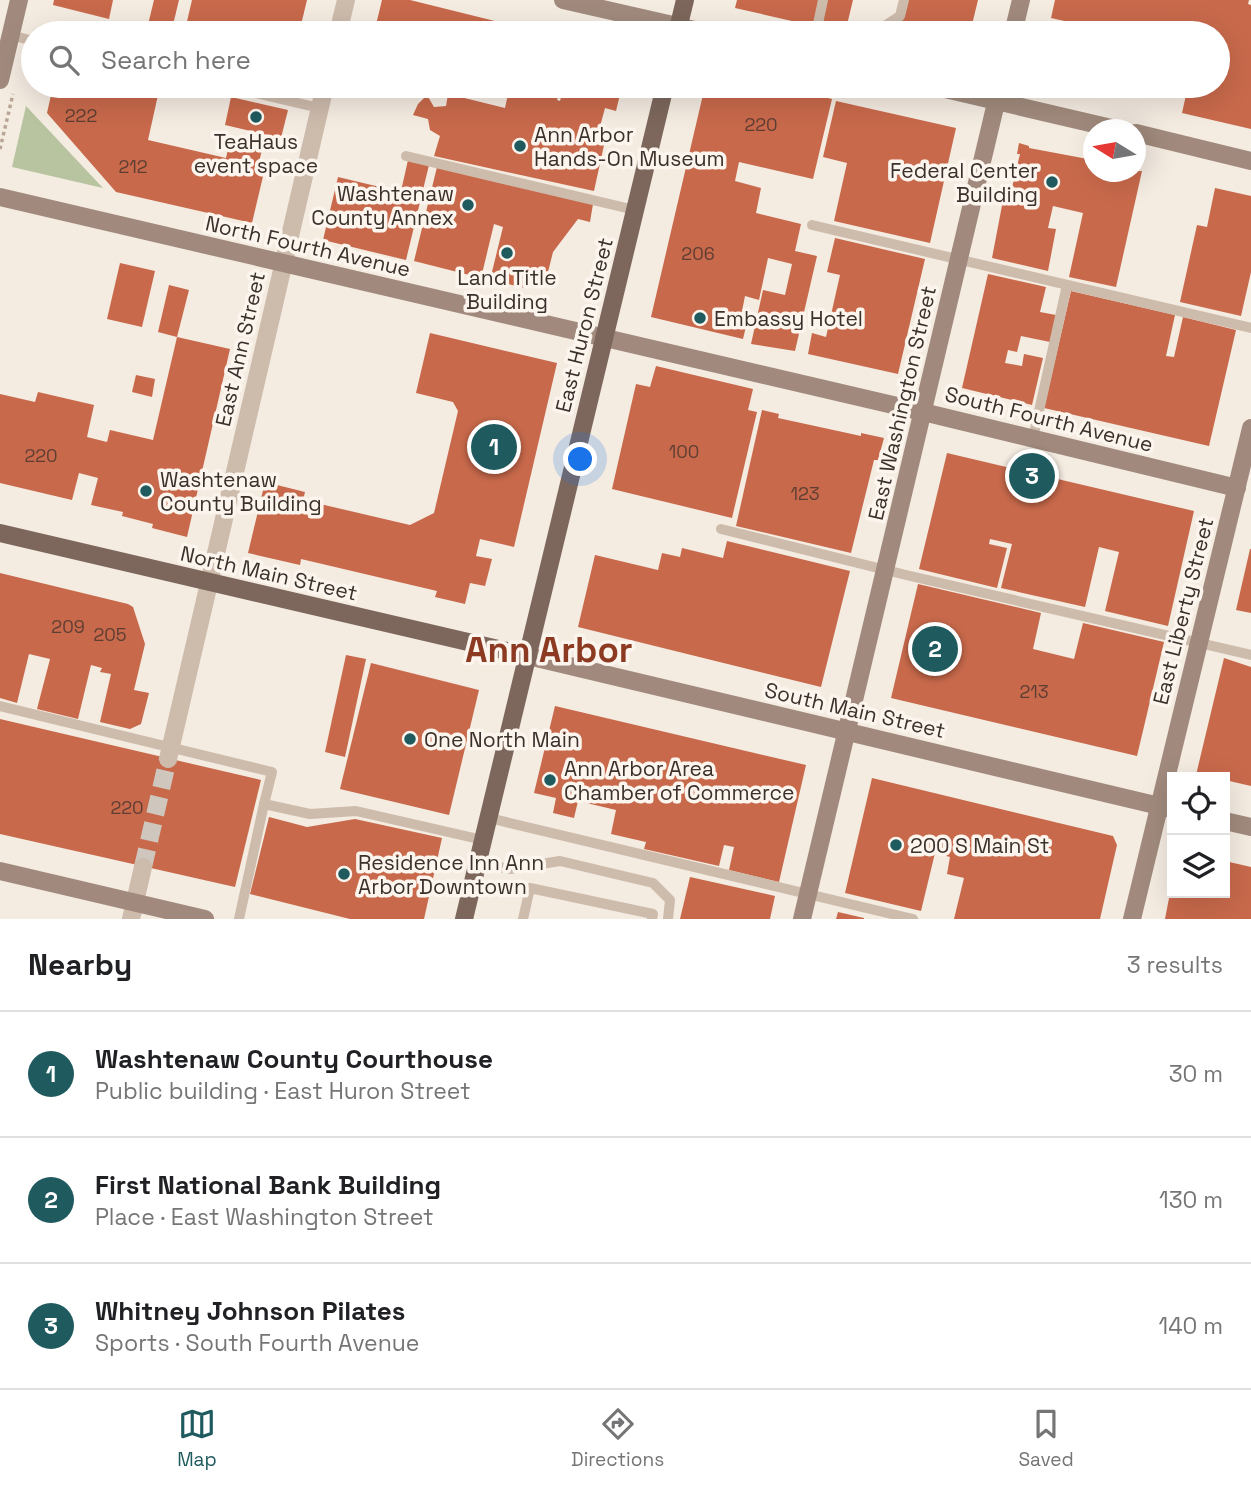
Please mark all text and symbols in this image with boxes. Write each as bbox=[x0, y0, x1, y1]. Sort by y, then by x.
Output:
search box bbox=[21, 21, 1230, 98]
icon: search bbox=[45, 41, 83, 79]
text: Search here bbox=[101, 43, 251, 77]
house number: 222 bbox=[65, 104, 97, 127]
marker: TeaHaus event space bbox=[248, 109, 264, 125]
house number: 220 bbox=[744, 113, 778, 136]
north arrow bbox=[1083, 119, 1146, 182]
place label: Ann Arbor Hands-On Museum bbox=[534, 121, 725, 172]
place label: TeaHaus event space bbox=[194, 128, 318, 179]
marker: Ann Arbor Hands-On Museum bbox=[512, 138, 528, 154]
house number: 212 bbox=[118, 155, 148, 178]
place label: Federal Center Building bbox=[890, 157, 1038, 208]
marker: Federal Center Building bbox=[1044, 174, 1060, 190]
place label: Washtenaw County Annex bbox=[311, 180, 454, 231]
marker: Washtenaw County Annex bbox=[460, 197, 476, 213]
street label: North Fourth Avenue bbox=[203, 209, 413, 283]
street label: East Huron Street bbox=[549, 235, 619, 415]
house number: 206 bbox=[681, 242, 715, 265]
marker: Land Title Building bbox=[499, 245, 515, 261]
place label: Land Title Building bbox=[457, 264, 557, 315]
street label: East Ann Street bbox=[209, 269, 271, 429]
street label: East Washington Street bbox=[862, 283, 942, 523]
place label: Embassy Hotel bbox=[714, 305, 863, 332]
marker: Embassy Hotel bbox=[692, 310, 708, 326]
street label: South Fourth Avenue bbox=[942, 380, 1156, 458]
pin: 1 bbox=[471, 421, 517, 473]
house number: 100 bbox=[669, 440, 699, 463]
your location bbox=[563, 442, 597, 476]
house number: 220 bbox=[24, 444, 58, 467]
pin: 3 bbox=[1009, 450, 1055, 502]
place label: Washtenaw County Building bbox=[160, 466, 322, 517]
house number: 123 bbox=[790, 482, 820, 505]
marker: Washtenaw County Building bbox=[138, 483, 154, 499]
street label: East Liberty Street bbox=[1147, 514, 1219, 708]
street label: North Main Street bbox=[178, 540, 360, 606]
house number: 209 bbox=[51, 615, 85, 638]
house number: 205 bbox=[93, 623, 127, 646]
pin: 2 bbox=[912, 623, 958, 675]
district label: Ann Arbor bbox=[465, 628, 633, 672]
street label: South Main Street bbox=[762, 676, 948, 744]
house number: 213 bbox=[1019, 680, 1049, 703]
place label: One North Main bbox=[424, 726, 580, 753]
marker: One North Main bbox=[402, 731, 418, 747]
place label: Ann Arbor Area Chamber of Commerce bbox=[564, 755, 795, 806]
marker: Ann Arbor Area Chamber of Commerce bbox=[542, 772, 558, 788]
map controls bbox=[1167, 772, 1230, 898]
button: locate bbox=[1167, 772, 1230, 835]
house number: 220 bbox=[110, 796, 144, 819]
place label: 200 S Main St bbox=[910, 832, 1049, 859]
button: layers bbox=[1167, 835, 1230, 898]
marker: 200 S Main St bbox=[888, 837, 904, 853]
place label: Residence Inn Ann Arbor Downtown bbox=[358, 849, 544, 900]
marker: Residence Inn Ann Arbor Downtown bbox=[336, 866, 352, 882]
text: Nearby bbox=[28, 945, 132, 984]
text: 3 results bbox=[1127, 950, 1223, 980]
text: Washtenaw County Courthouse bbox=[95, 1042, 493, 1076]
text: 1 bbox=[46, 1059, 56, 1089]
text: 30 m bbox=[1169, 1059, 1223, 1089]
text: Public building · East Huron Street bbox=[95, 1076, 471, 1106]
text: First National Bank Building bbox=[95, 1168, 441, 1202]
text: 2 bbox=[44, 1185, 58, 1215]
text: 130 m bbox=[1159, 1185, 1223, 1215]
text: Place · East Washington Street bbox=[95, 1202, 434, 1232]
text: Whitney Johnson Pilates bbox=[95, 1294, 405, 1328]
text: 3 bbox=[44, 1311, 58, 1341]
text: 140 m bbox=[1159, 1311, 1223, 1341]
text: Sports · South Fourth Avenue bbox=[95, 1328, 419, 1358]
tab: Map bbox=[177, 1405, 217, 1472]
tab: Directions bbox=[571, 1405, 664, 1472]
tab: Saved bbox=[1018, 1405, 1074, 1472]

